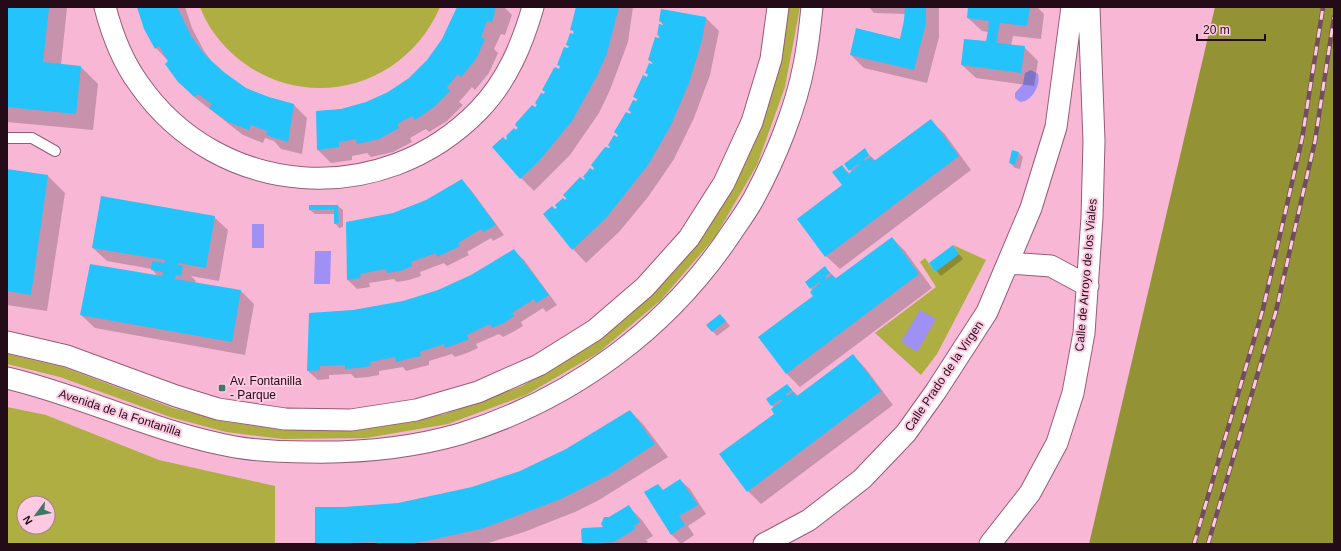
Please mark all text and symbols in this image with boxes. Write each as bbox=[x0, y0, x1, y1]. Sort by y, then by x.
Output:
scale bar bbox=[1197, 16, 1265, 42]
text: 20 m bbox=[1203, 23, 1230, 37]
street label: Calle de Arroyo de los Viales bbox=[1072, 198, 1100, 352]
street label: Calle Prado de la Virgen bbox=[902, 318, 986, 434]
place label: Av. Fontanilla - Parque bbox=[230, 374, 302, 402]
marker: Av. Fontanilla - Parque bbox=[217, 383, 227, 393]
street label: Avenida de la Fontanilla bbox=[57, 387, 183, 440]
north arrow bbox=[16, 495, 56, 535]
text: N bbox=[20, 514, 35, 527]

